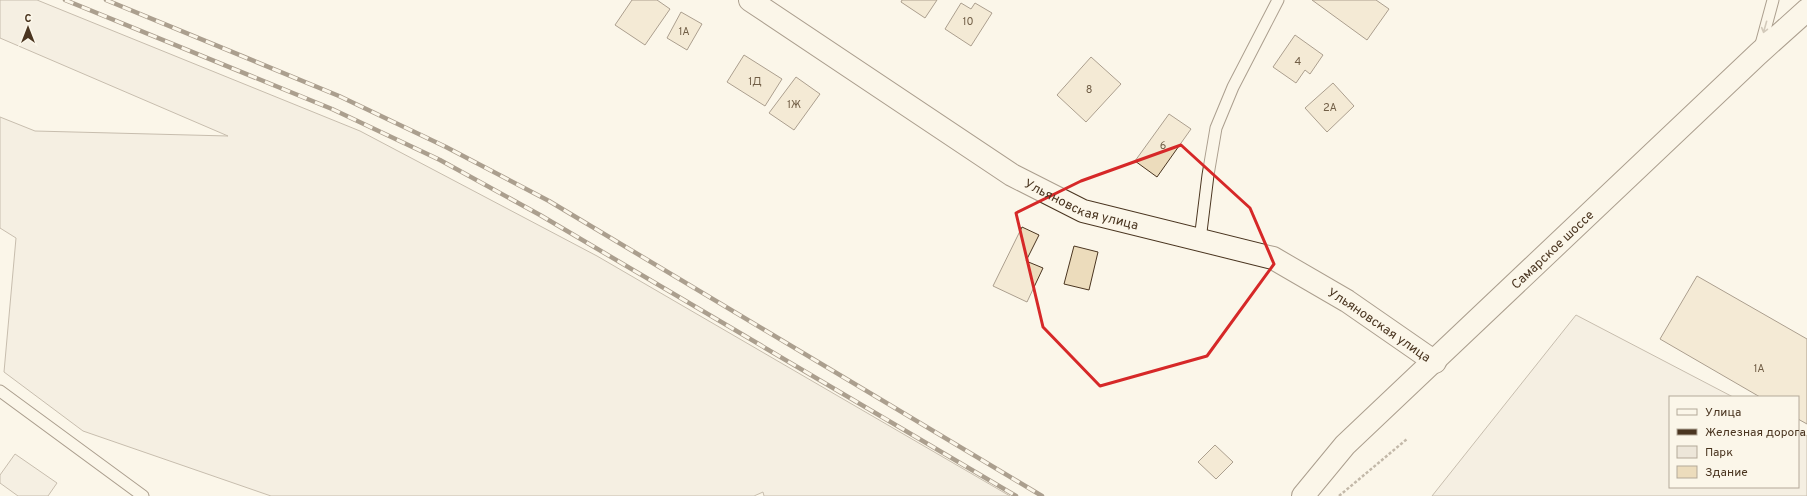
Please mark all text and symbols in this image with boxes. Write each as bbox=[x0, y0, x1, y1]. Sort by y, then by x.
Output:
north arrow bbox=[8, 8, 48, 48]
text: С bbox=[24, 12, 32, 26]
house number: 10 bbox=[962, 15, 974, 29]
one-way arrow bbox=[1761, 20, 1768, 33]
house number: 1А bbox=[678, 25, 690, 39]
house number: 4 bbox=[1295, 55, 1302, 69]
house number: 1Д bbox=[748, 75, 762, 89]
house number: 8 bbox=[1086, 83, 1092, 97]
house number: 1Ж bbox=[787, 98, 801, 112]
house number: 2А bbox=[1323, 101, 1337, 115]
house number: 6 bbox=[1160, 139, 1166, 153]
street label: Ульяновская улица bbox=[1021, 177, 1140, 234]
street label: Самарское шоссе bbox=[1509, 208, 1598, 293]
street label: Ульяновская улица bbox=[1324, 285, 1433, 367]
house number: 1А bbox=[1753, 362, 1765, 376]
legend bbox=[1669, 396, 1799, 488]
text: Улица bbox=[1705, 405, 1741, 421]
text: Железная дорога bbox=[1705, 425, 1806, 441]
text: Парк bbox=[1705, 445, 1733, 461]
text: Здание bbox=[1705, 465, 1748, 481]

